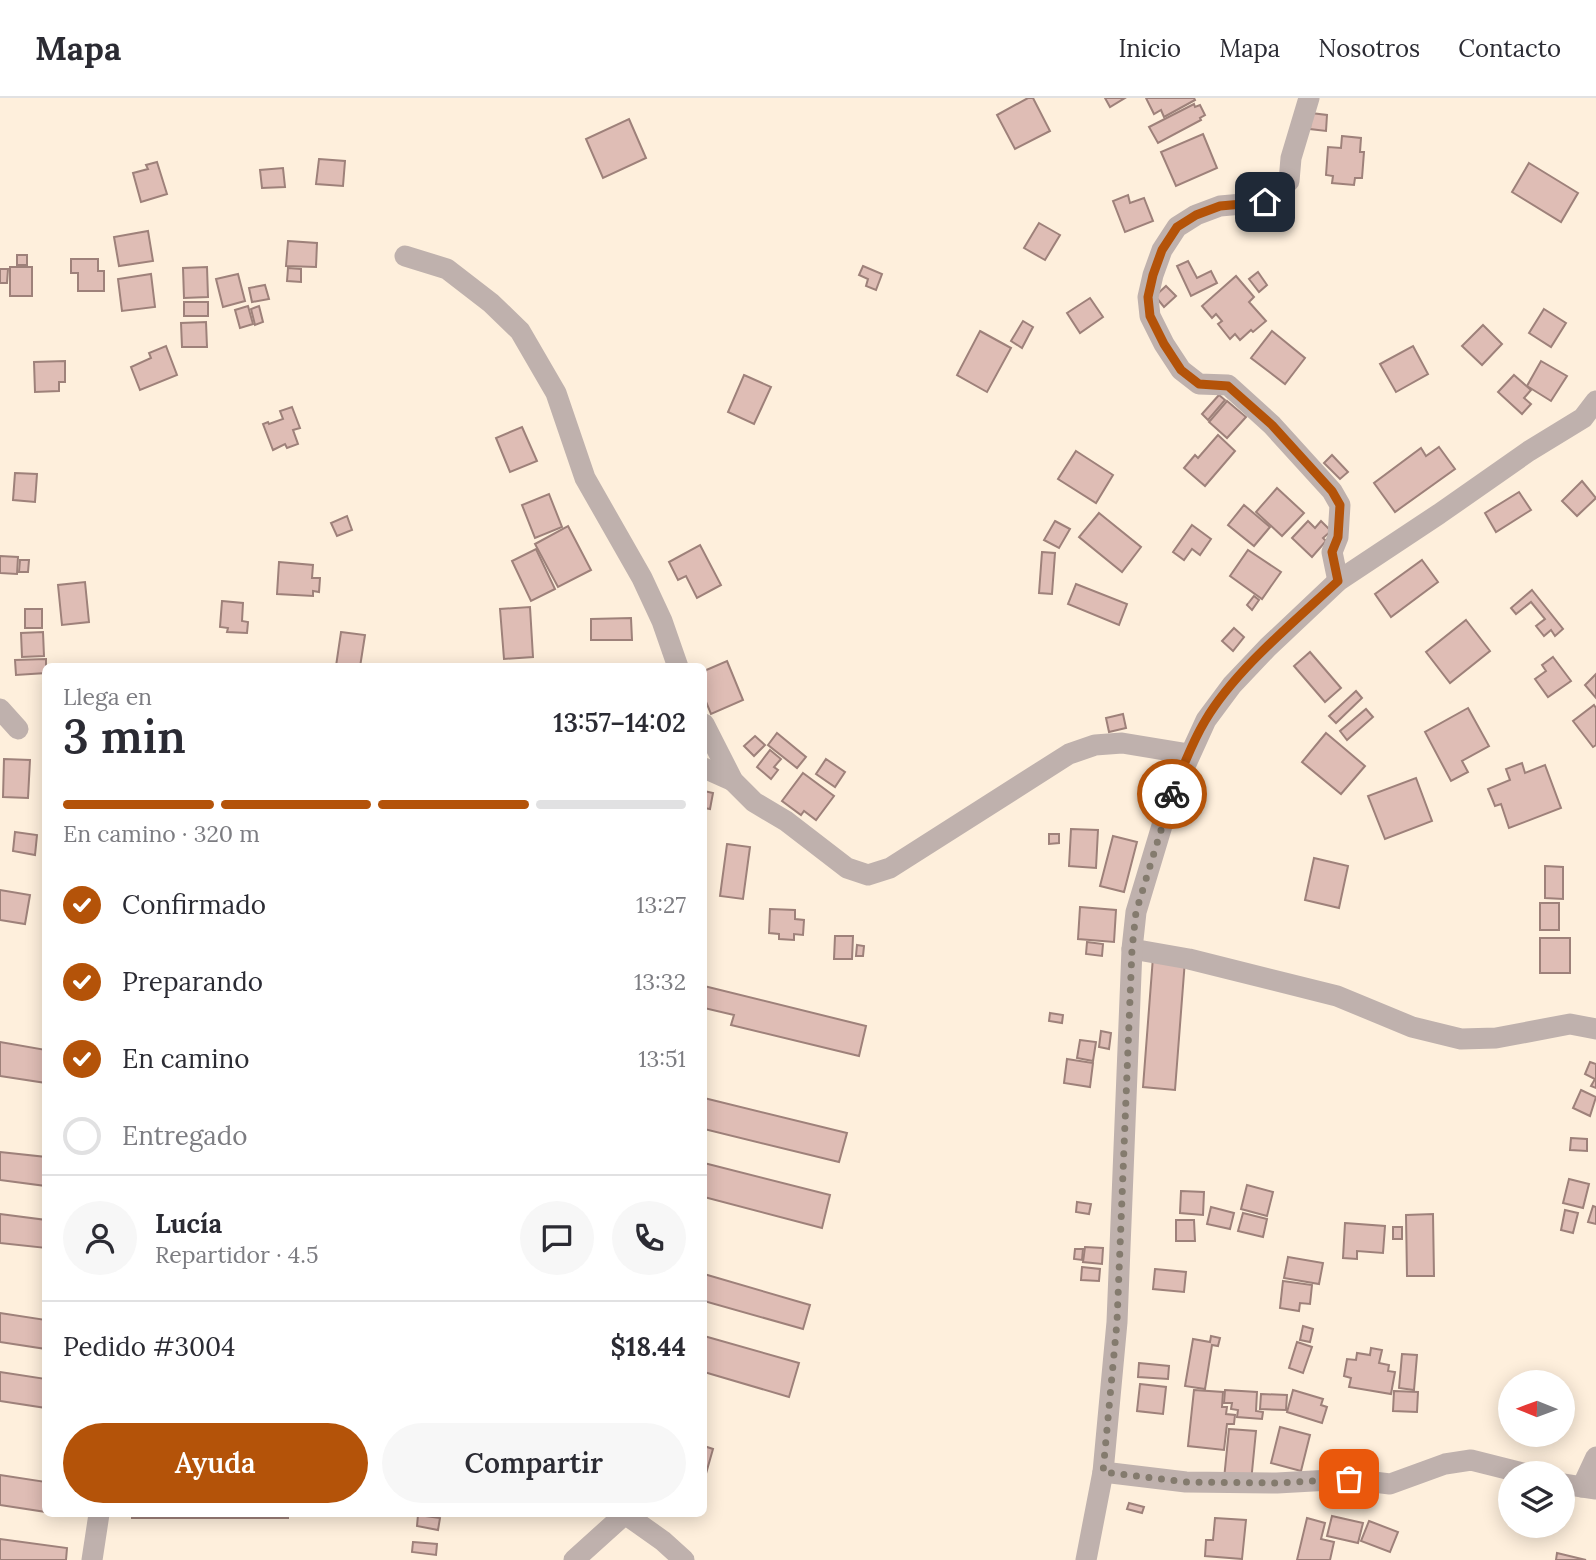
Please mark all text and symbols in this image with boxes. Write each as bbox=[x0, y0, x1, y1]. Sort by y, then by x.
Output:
text: Mapa bbox=[35, 27, 121, 69]
text: Inicio bbox=[1118, 33, 1181, 64]
text: Mapa bbox=[1219, 33, 1280, 64]
text: Nosotros bbox=[1318, 33, 1420, 64]
text: Contacto bbox=[1458, 33, 1561, 64]
pin bbox=[1235, 172, 1295, 232]
icon: home bbox=[1246, 183, 1284, 221]
text: Llega en bbox=[63, 682, 152, 711]
text: 13:57–14:02 bbox=[553, 706, 686, 739]
text: 3 min bbox=[63, 707, 186, 766]
courier bbox=[1137, 759, 1207, 829]
icon: bike bbox=[1153, 775, 1191, 813]
text: En camino · 320 m bbox=[63, 819, 260, 848]
icon: check bbox=[63, 886, 101, 924]
text: Confirmado bbox=[122, 888, 266, 921]
text: 13:27 bbox=[636, 890, 686, 919]
icon: check bbox=[63, 963, 101, 1001]
text: Preparando bbox=[122, 965, 263, 998]
text: 13:32 bbox=[634, 967, 686, 996]
icon: check bbox=[63, 1040, 101, 1078]
text: En camino bbox=[122, 1042, 250, 1075]
text: 13:51 bbox=[638, 1044, 686, 1073]
text: Entregado bbox=[122, 1119, 248, 1152]
button: person bbox=[63, 1201, 137, 1275]
button: chat bbox=[520, 1201, 594, 1275]
button: phone bbox=[612, 1201, 686, 1275]
text: Lucía bbox=[155, 1207, 222, 1240]
text: Repartidor · 4.5 bbox=[155, 1240, 319, 1269]
text: Pedido #3004 bbox=[63, 1330, 235, 1363]
text: $18.44 bbox=[611, 1330, 686, 1363]
north arrow bbox=[1498, 1370, 1575, 1447]
map controls bbox=[1498, 1370, 1575, 1538]
button: Ayuda bbox=[63, 1423, 368, 1503]
button: Compartir bbox=[382, 1423, 686, 1503]
pin bbox=[1319, 1449, 1379, 1509]
icon: bag bbox=[1330, 1460, 1368, 1498]
button: layers bbox=[1498, 1461, 1575, 1538]

